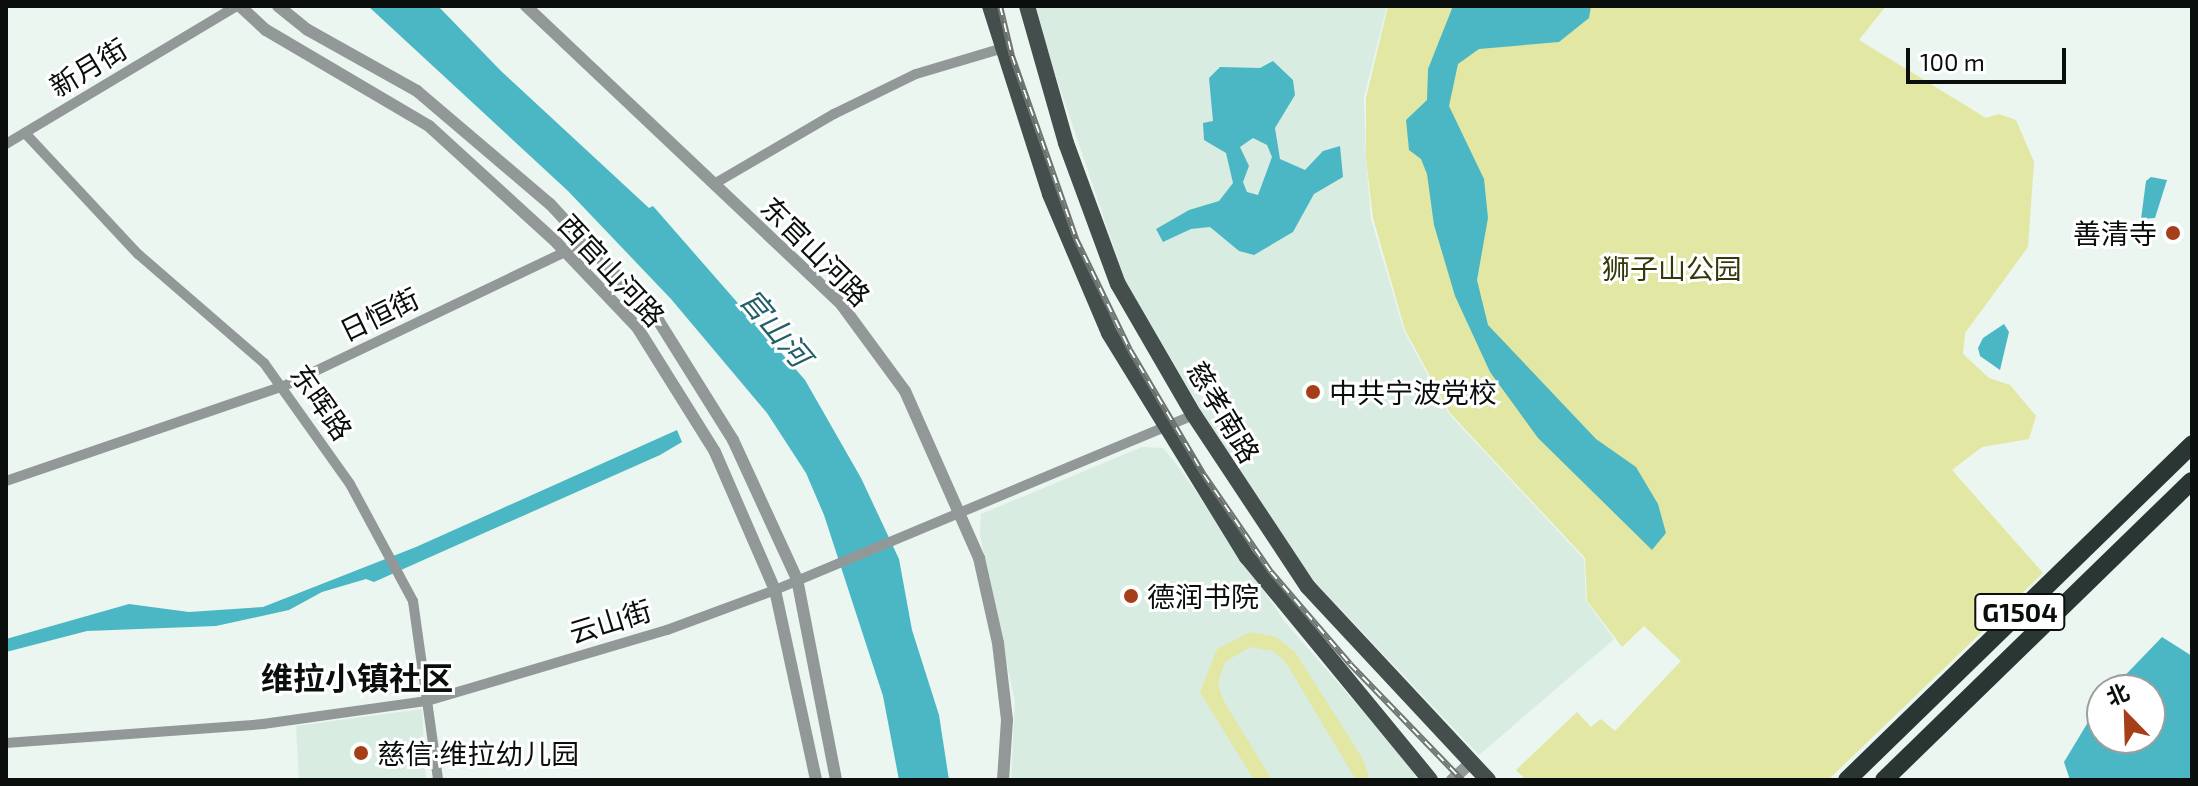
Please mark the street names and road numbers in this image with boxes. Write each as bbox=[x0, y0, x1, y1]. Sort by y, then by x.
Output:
street label: 新月街 bbox=[43, 31, 133, 103]
street label: 东官山河路 bbox=[755, 190, 877, 312]
street label: 西官山河路 bbox=[552, 207, 672, 333]
street label: 日恒街 bbox=[334, 280, 424, 348]
street label: 慈孝南路 bbox=[1181, 355, 1267, 469]
street label: 东晖路 bbox=[284, 358, 360, 446]
road number: G1504 bbox=[1974, 590, 2066, 634]
street label: 云山街 bbox=[565, 593, 655, 649]

